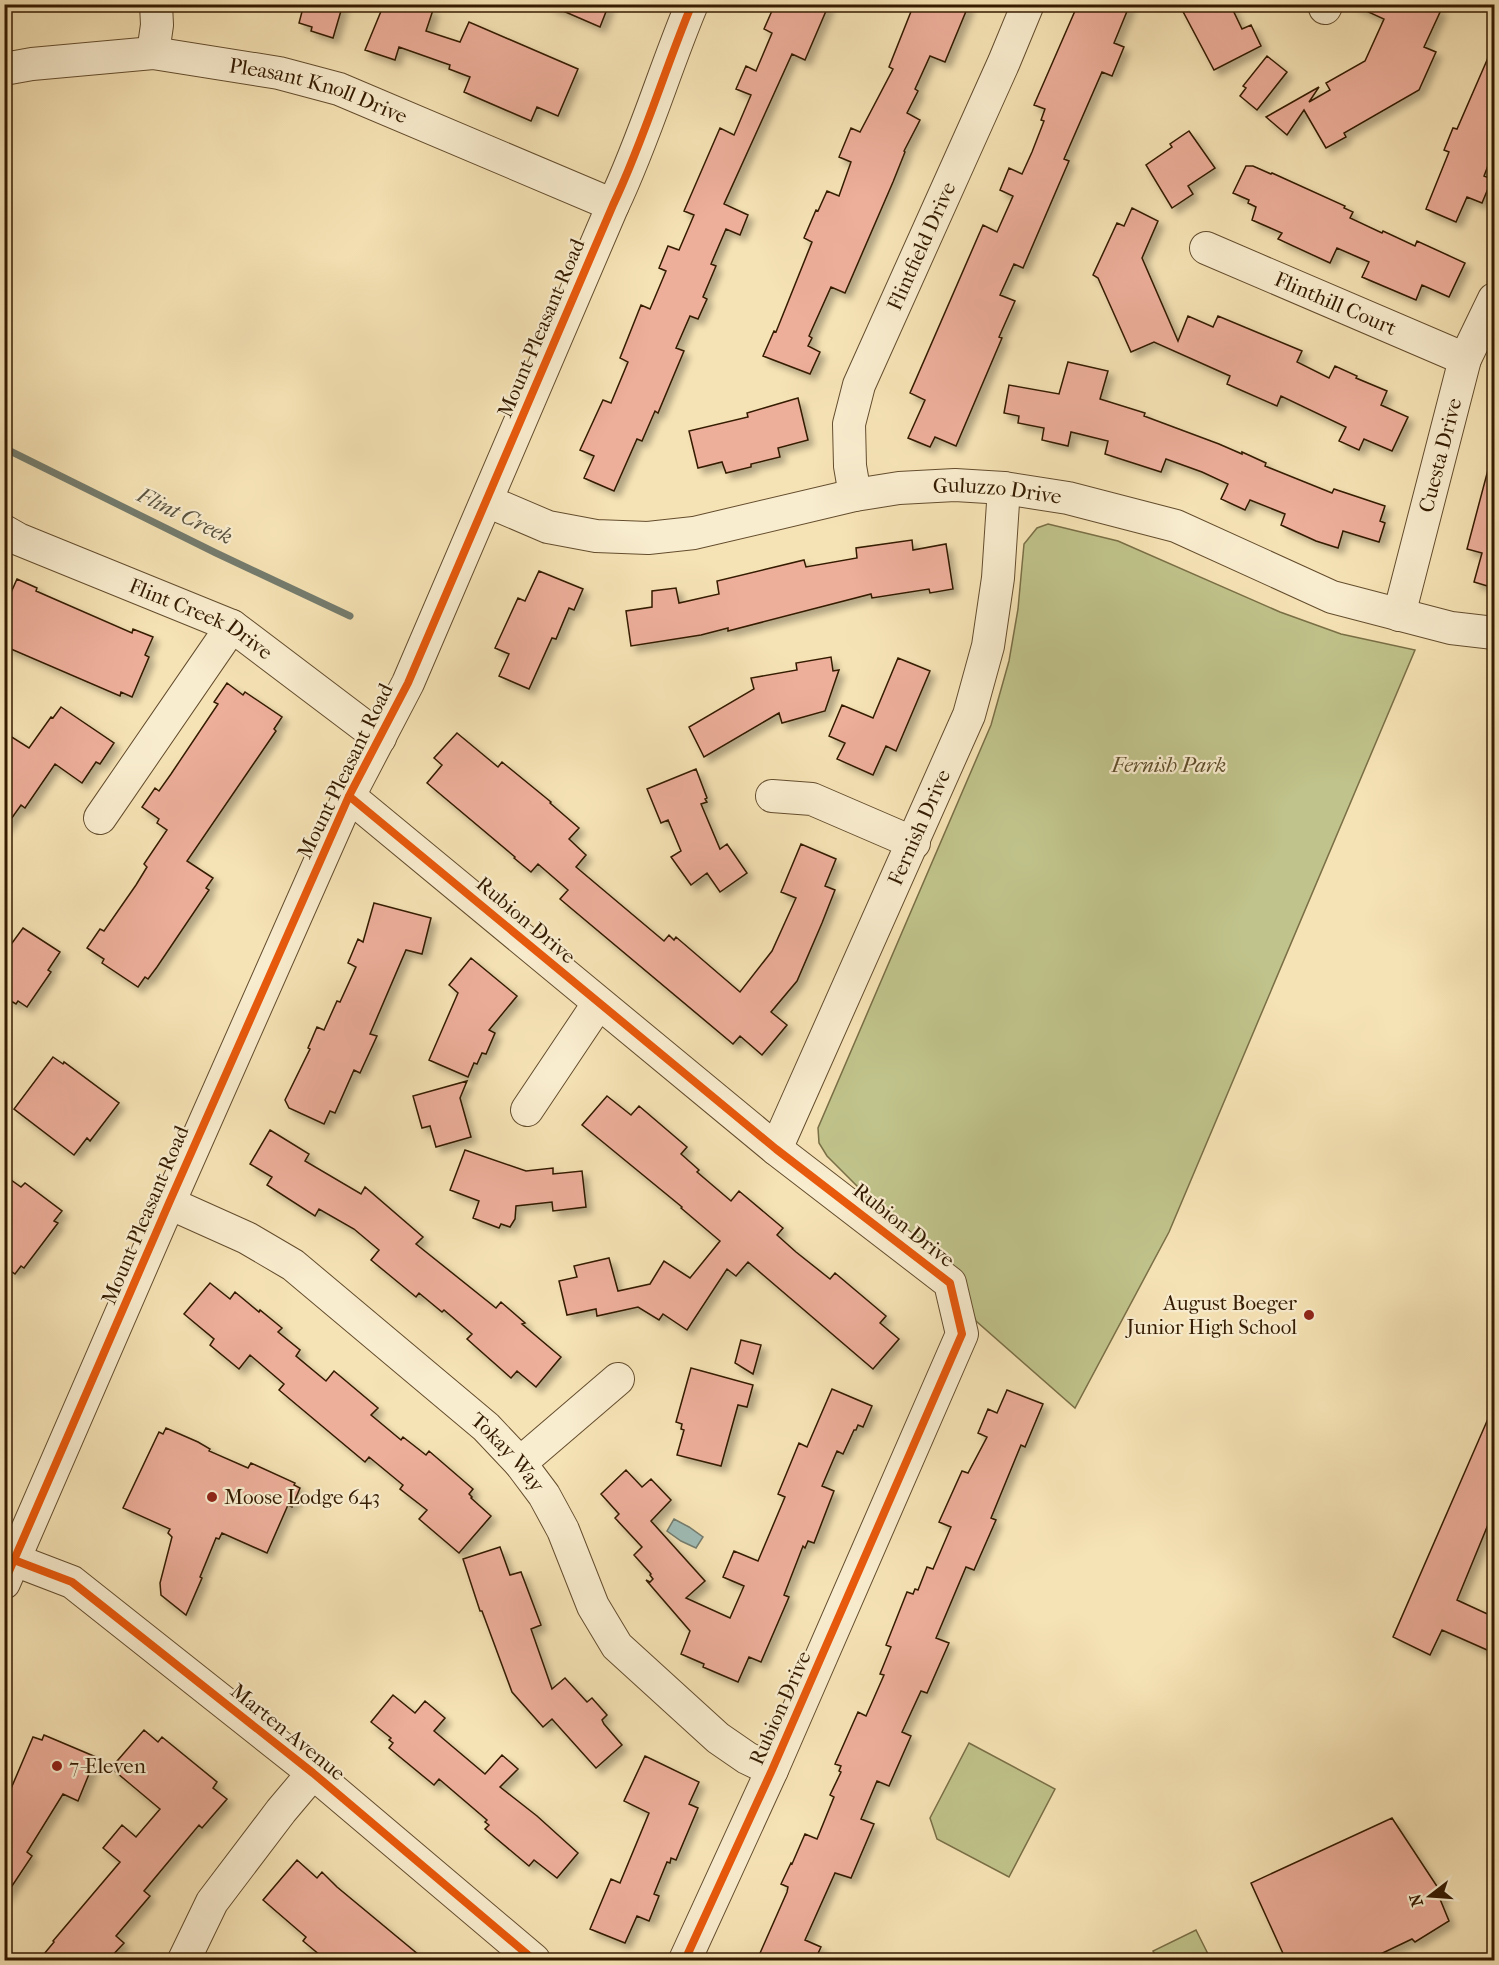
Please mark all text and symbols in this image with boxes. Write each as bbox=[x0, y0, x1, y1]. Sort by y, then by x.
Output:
street label: Pleasant Knoll Drive bbox=[228, 53, 411, 129]
street label: Flintfield Drive bbox=[882, 178, 961, 314]
street label: Mount Pleasant Road bbox=[492, 234, 590, 421]
street label: Flinthill Court bbox=[1271, 267, 1401, 340]
street label: Cuesta Drive bbox=[1414, 396, 1466, 515]
street label: Guluzzo Drive bbox=[932, 473, 1063, 509]
water label: Flint Creek bbox=[132, 481, 237, 550]
street label: Flint Creek Drive bbox=[126, 573, 277, 664]
street label: Mount Pleasant Road bbox=[292, 679, 398, 863]
park label: Fernish Park bbox=[1111, 753, 1226, 777]
street label: Fernish Drive bbox=[883, 766, 955, 889]
street label: Rubion Drive bbox=[472, 872, 580, 968]
street label: Mount Pleasant Road bbox=[96, 1121, 194, 1308]
street label: Rubion Drive bbox=[849, 1178, 959, 1272]
place label: August Boeger Junior High School bbox=[1124, 1291, 1297, 1339]
marker: August Boeger Junior High School bbox=[1302, 1308, 1316, 1322]
street label: Tokay Way bbox=[466, 1408, 550, 1497]
place label: Moose Lodge 643 bbox=[224, 1485, 380, 1509]
marker: Moose Lodge 643 bbox=[205, 1490, 219, 1504]
street label: Rubion Drive bbox=[744, 1647, 816, 1769]
street label: Marten Avenue bbox=[226, 1679, 350, 1785]
place label: 7-Eleven bbox=[69, 1754, 146, 1778]
marker: 7-Eleven bbox=[50, 1759, 64, 1773]
north arrow bbox=[1400, 1866, 1460, 1926]
text: N bbox=[1405, 1891, 1427, 1909]

